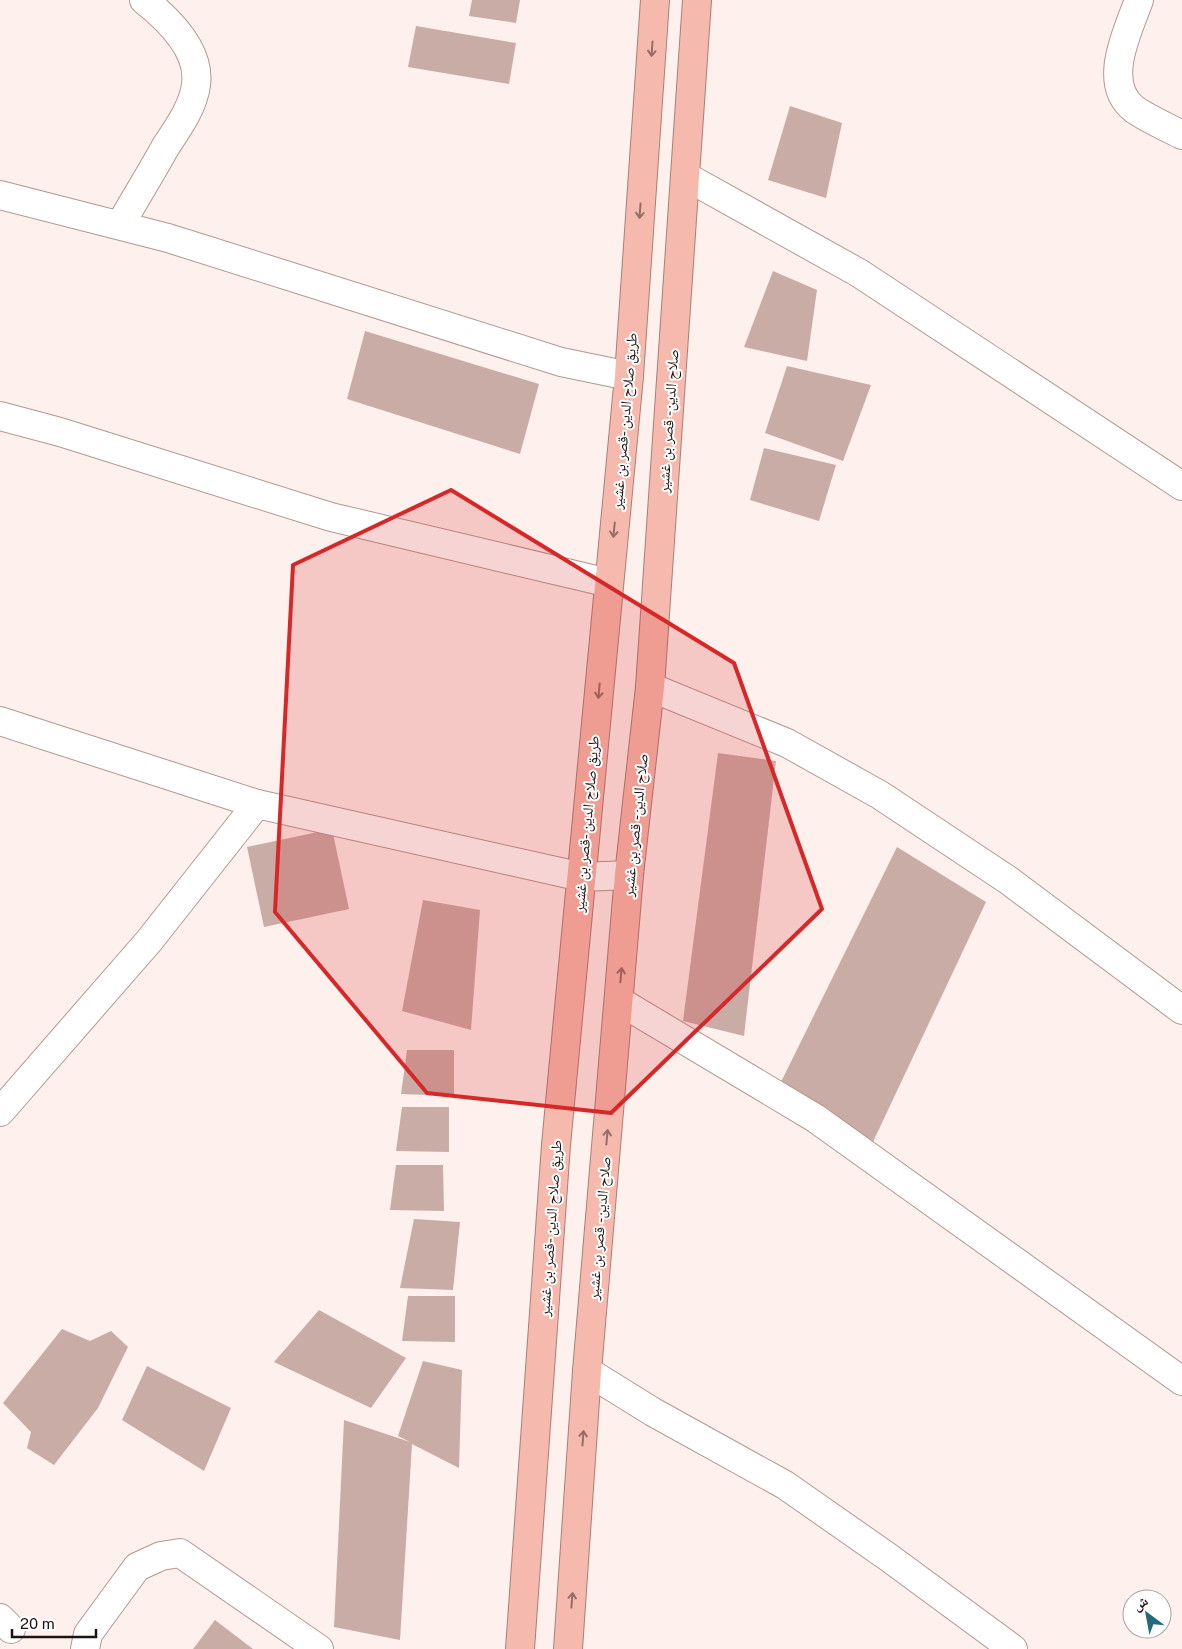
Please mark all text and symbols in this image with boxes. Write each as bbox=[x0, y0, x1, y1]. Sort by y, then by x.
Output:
one-way arrow bbox=[647, 40, 656, 56]
one-way arrow bbox=[636, 202, 645, 218]
street label: طريق صلاح الدين -قصر بن غشير bbox=[608, 332, 642, 511]
street label: صلاح الدين - قصر بن غشير bbox=[654, 349, 683, 495]
one-way arrow bbox=[609, 521, 619, 537]
one-way arrow bbox=[594, 683, 603, 699]
street label: طريق صلاح الدين -قصر بن غشير bbox=[570, 735, 604, 914]
street label: صلاح الدين - قصر بن غشير bbox=[619, 753, 653, 899]
one-way arrow bbox=[616, 967, 626, 983]
one-way arrow bbox=[602, 1129, 612, 1145]
street label: طريق صلاح الدين -قصر بن غشير bbox=[535, 1139, 567, 1318]
street label: صلاح الدين - قصر بن غشير bbox=[584, 1156, 616, 1302]
one-way arrow bbox=[578, 1431, 587, 1447]
north arrow bbox=[1122, 1589, 1172, 1639]
text: ش bbox=[1130, 1592, 1151, 1615]
one-way arrow bbox=[567, 1593, 577, 1609]
scale bar bbox=[12, 1606, 96, 1638]
text: 20 m bbox=[20, 1615, 55, 1632]

